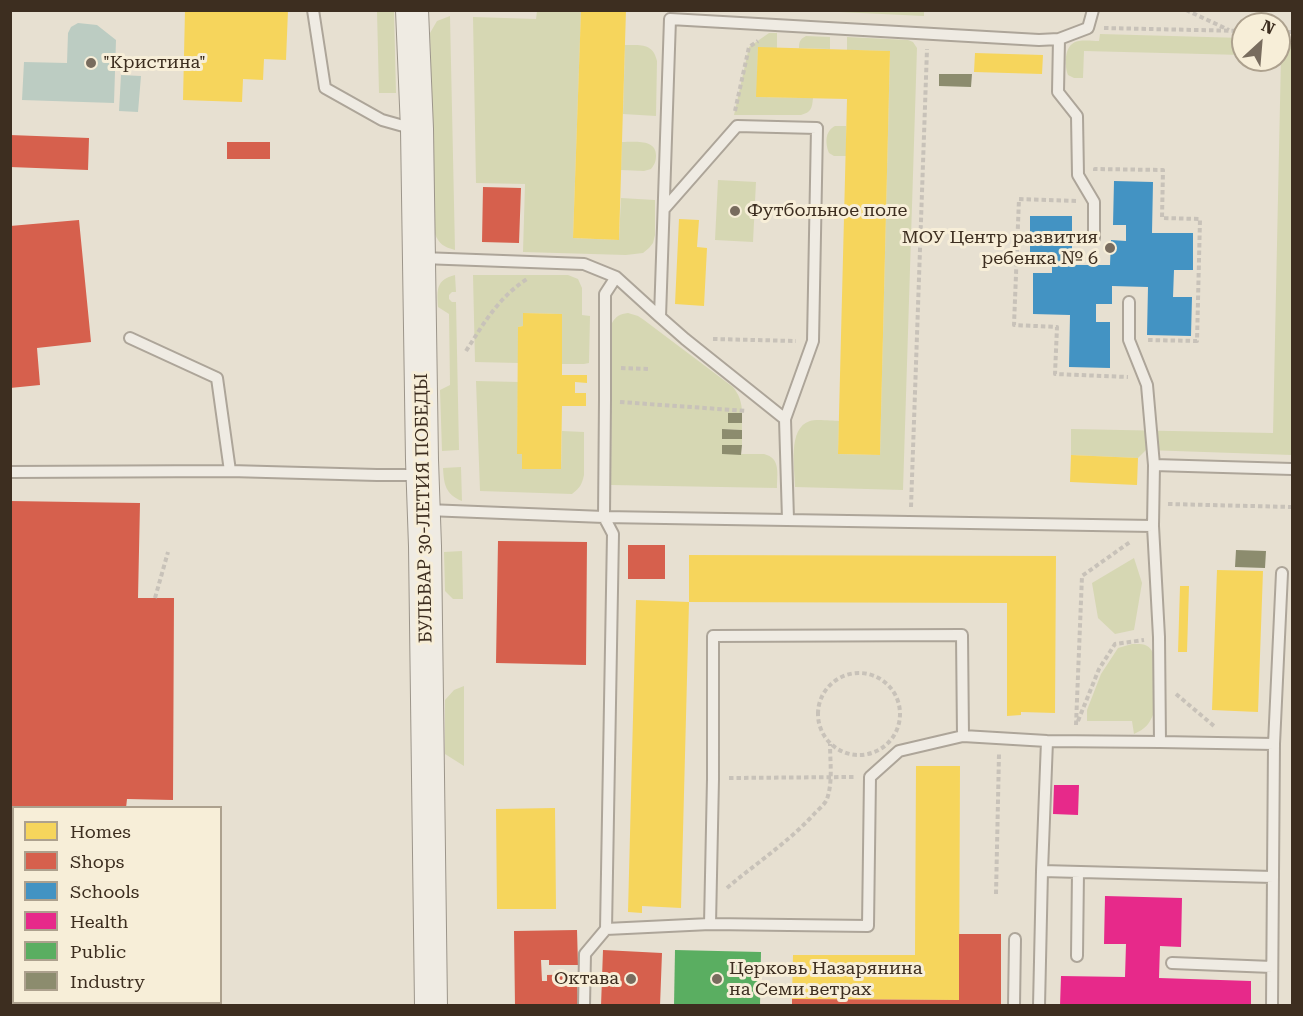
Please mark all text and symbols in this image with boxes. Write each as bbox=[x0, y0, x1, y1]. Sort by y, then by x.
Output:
north arrow bbox=[1231, 12, 1291, 72]
text: N bbox=[1259, 16, 1278, 38]
place label: "Кристина" bbox=[103, 52, 206, 74]
marker: "Кристина" bbox=[84, 56, 98, 70]
place label: Футбольное поле bbox=[747, 200, 907, 222]
marker: Футбольное поле bbox=[728, 204, 742, 218]
place label: МОУ Центр развития ребенка № 6 bbox=[902, 227, 1098, 270]
marker: МОУ Центр развития ребенка № 6 bbox=[1103, 241, 1117, 255]
street label: БУЛЬВАР 30-ЛЕТИЯ ПОБЕДЫ bbox=[411, 373, 437, 643]
legend bbox=[12, 806, 222, 1004]
text: Homes bbox=[70, 821, 131, 842]
text: Shops bbox=[70, 851, 124, 872]
text: Schools bbox=[70, 881, 139, 902]
text: Health bbox=[70, 911, 128, 932]
text: Public bbox=[70, 941, 126, 962]
place label: Церковь Назарянина на Семи ветрах bbox=[729, 958, 923, 1000]
place label: Октава bbox=[554, 968, 619, 990]
text: Industry bbox=[70, 971, 145, 992]
marker: Октава bbox=[624, 972, 638, 986]
marker: Церковь Назарянина на Семи ветрах bbox=[710, 972, 724, 986]

